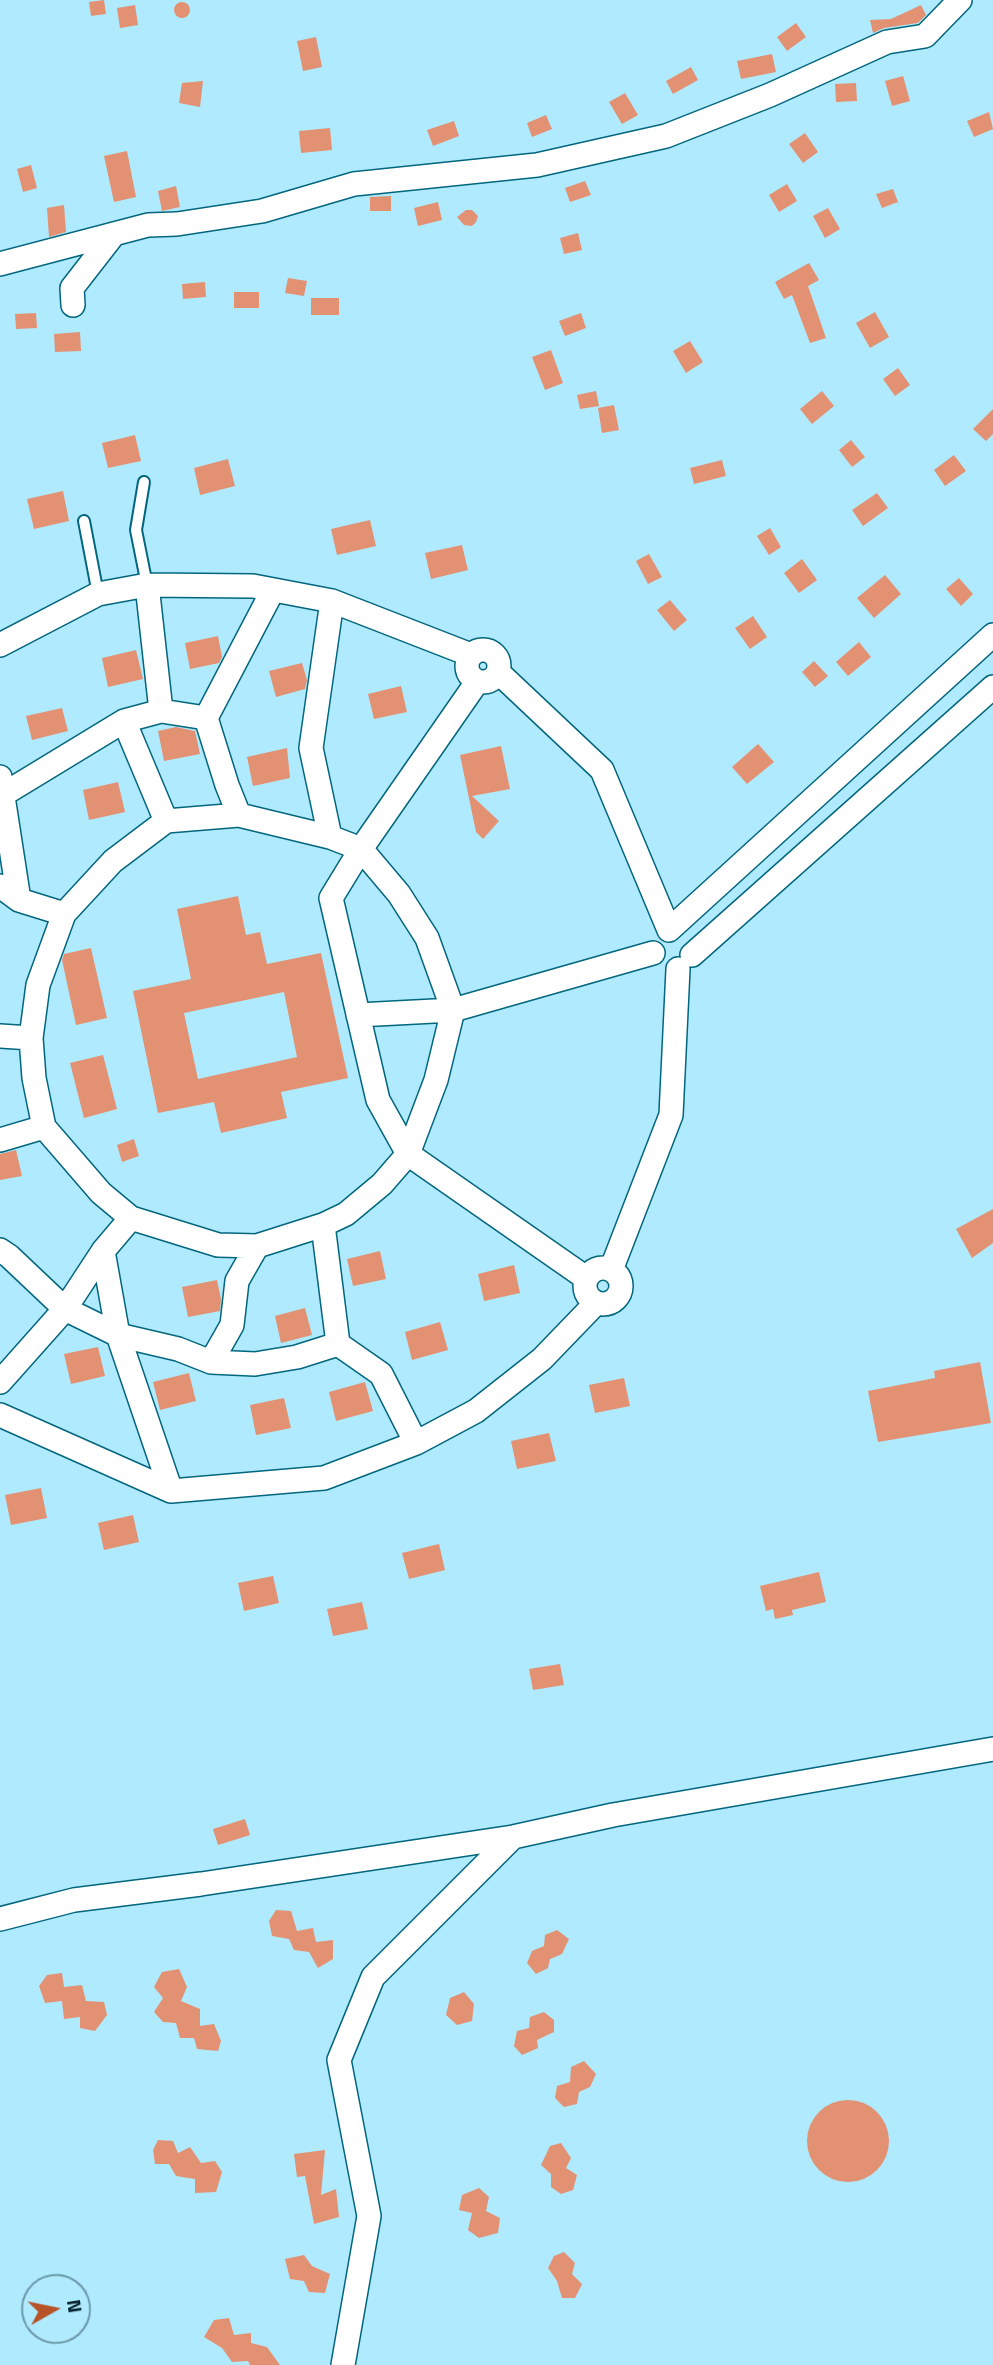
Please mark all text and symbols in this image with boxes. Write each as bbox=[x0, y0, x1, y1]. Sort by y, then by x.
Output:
north arrow bbox=[21, 2274, 91, 2344]
text: N bbox=[60, 2297, 91, 2315]

